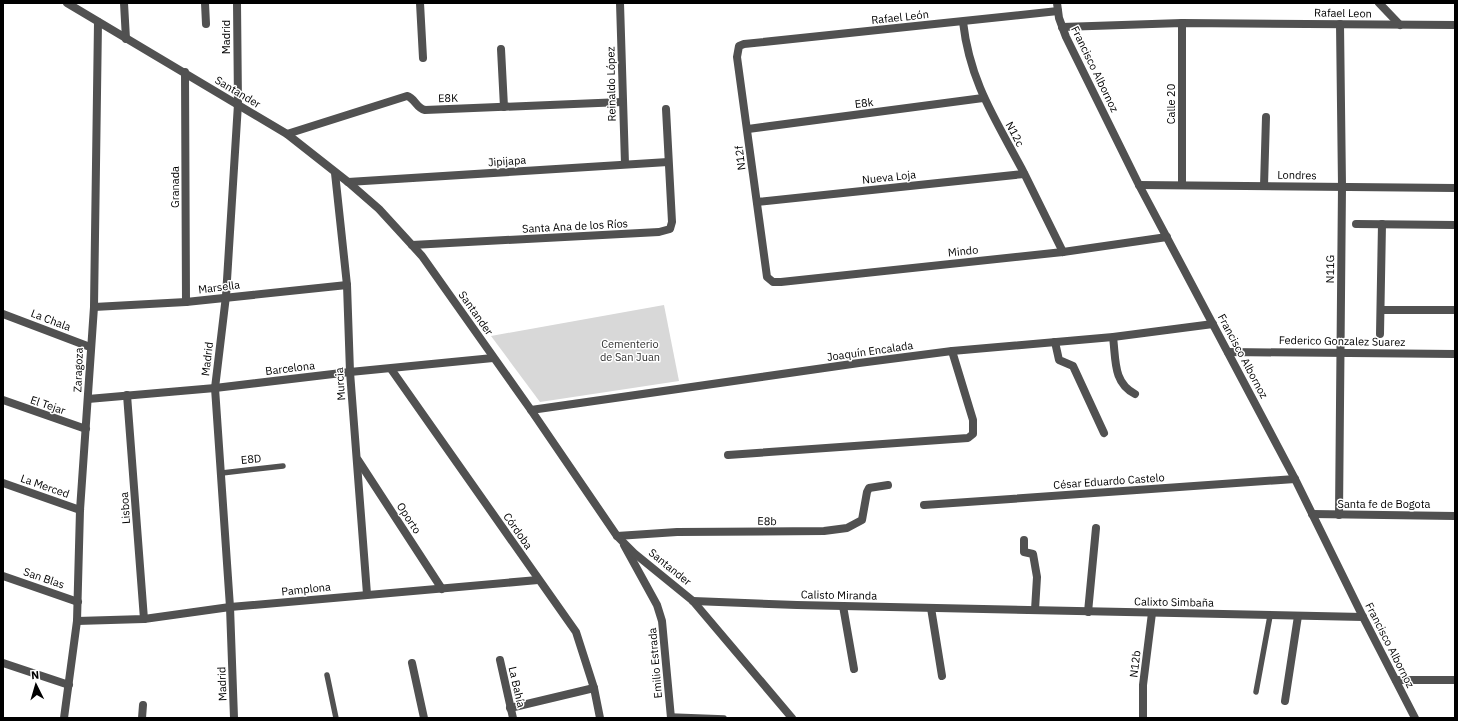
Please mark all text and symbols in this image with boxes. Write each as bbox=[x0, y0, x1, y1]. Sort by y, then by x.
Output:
street label: Rafael Leon bbox=[1314, 5, 1372, 21]
street label: Rafael León bbox=[871, 7, 929, 27]
street label: Madrid bbox=[219, 20, 233, 54]
street label: Francisco Albornoz bbox=[1068, 24, 1122, 114]
street label: Reinaldo López bbox=[603, 46, 619, 122]
street label: Santander bbox=[213, 73, 263, 111]
street label: Calle 20 bbox=[1164, 84, 1178, 124]
street label: E8K bbox=[438, 91, 458, 105]
street label: E8k bbox=[854, 95, 874, 111]
street label: N12c bbox=[1003, 119, 1028, 149]
street label: N12f bbox=[732, 145, 748, 171]
street label: Jipijapa bbox=[487, 153, 527, 169]
street label: Granada bbox=[168, 166, 182, 208]
street label: Nueva Loja bbox=[861, 167, 917, 187]
street label: Londres bbox=[1277, 168, 1317, 182]
street label: Santa Ana de los Ríos bbox=[522, 216, 628, 236]
street label: Mindo bbox=[947, 242, 979, 260]
street label: N11G bbox=[1323, 255, 1337, 283]
street label: Marsella bbox=[197, 277, 241, 297]
street label: Santander bbox=[456, 288, 496, 338]
street label: La Chala bbox=[29, 306, 73, 334]
street label: Francisco Albornoz bbox=[1215, 311, 1271, 401]
street label: Federico Gonzalez Suarez bbox=[1279, 333, 1405, 349]
park label: Cementerio de San Juan bbox=[600, 337, 660, 364]
street label: Joaquín Encalada bbox=[826, 338, 914, 364]
street label: Madrid bbox=[198, 341, 216, 377]
street label: Zaragoza bbox=[70, 347, 86, 393]
street label: Barcelona bbox=[264, 358, 316, 378]
street label: Murcia bbox=[332, 367, 348, 401]
street label: El Tejar bbox=[29, 392, 67, 418]
street label: E8D bbox=[240, 451, 262, 467]
street label: César Eduardo Castelo bbox=[1053, 470, 1165, 492]
street label: La Merced bbox=[19, 471, 71, 501]
street label: Lisboa bbox=[117, 491, 133, 524]
street label: Santa fe de Bogota bbox=[1338, 497, 1431, 511]
street label: Oporto bbox=[394, 500, 424, 536]
street label: Córdoba bbox=[500, 510, 536, 552]
street label: E8b bbox=[757, 514, 777, 528]
street label: Santander bbox=[646, 546, 694, 588]
street label: San Blas bbox=[22, 564, 66, 592]
street label: Pamplona bbox=[281, 579, 332, 599]
street label: Calisto Miranda bbox=[801, 587, 877, 603]
street label: Calixto Simbaña bbox=[1134, 594, 1214, 610]
street label: Francisco Albornoz bbox=[1362, 600, 1418, 690]
street label: Emilio Estrada bbox=[645, 627, 665, 699]
street label: N12b bbox=[1126, 650, 1144, 678]
north arrow bbox=[16, 665, 56, 705]
street label: La Bahía bbox=[505, 665, 529, 709]
street label: Madrid bbox=[214, 667, 230, 701]
text: N bbox=[31, 668, 40, 682]

